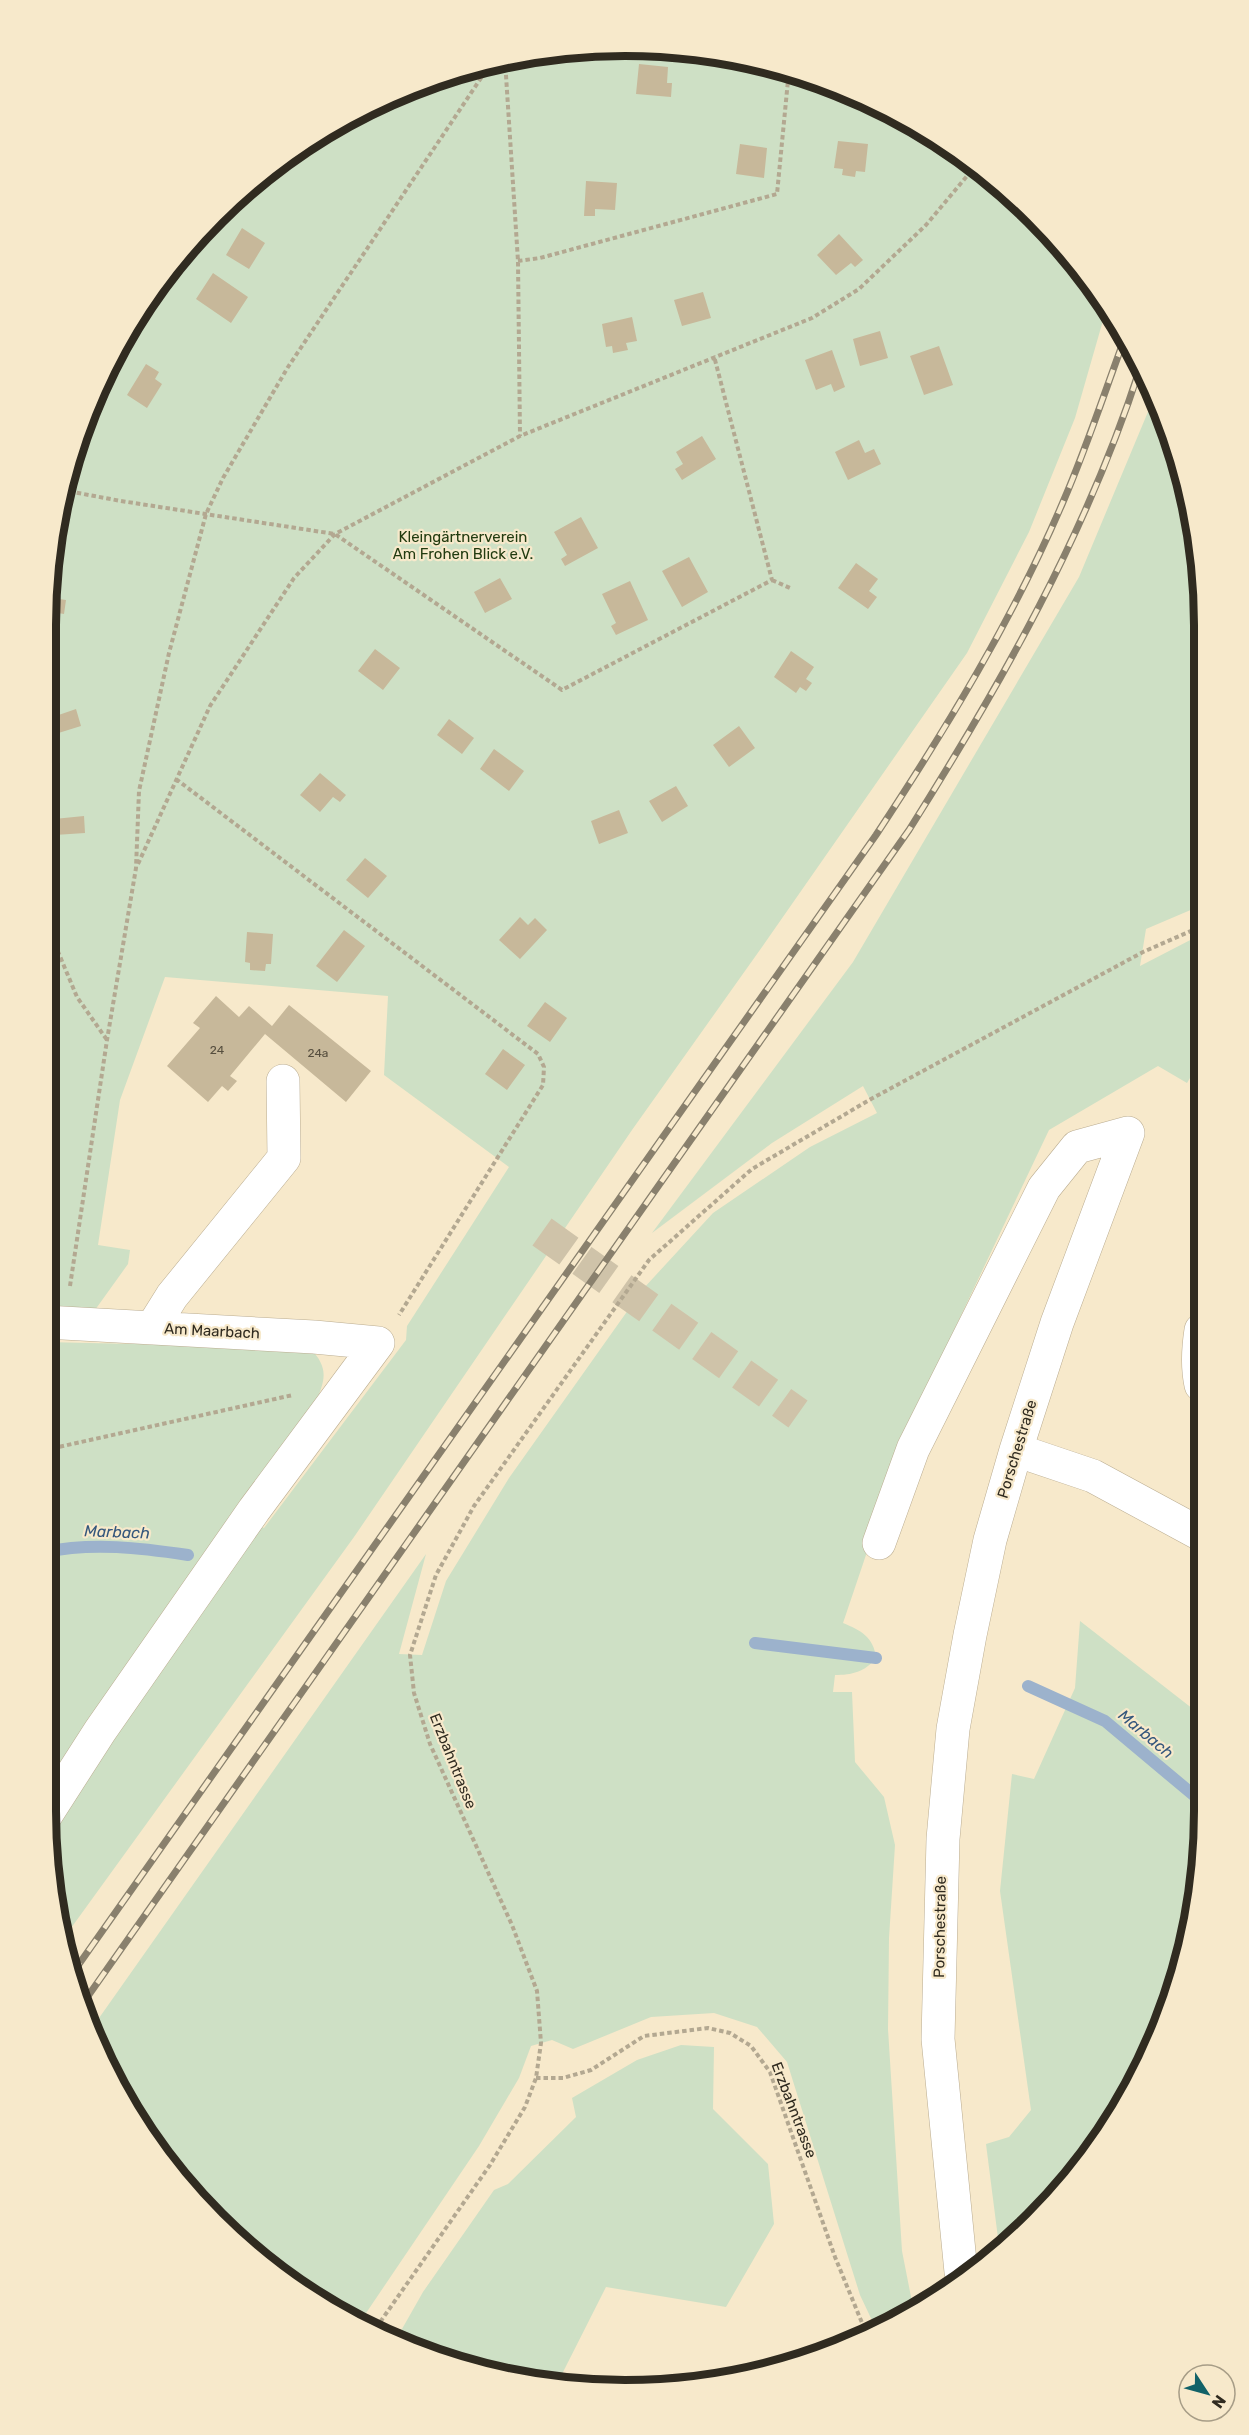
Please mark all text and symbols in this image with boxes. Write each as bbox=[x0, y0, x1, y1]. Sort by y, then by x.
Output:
park label: Kleingärtnerverein Am Frohen Blick e.V. bbox=[393, 528, 533, 563]
house number: 24 bbox=[210, 1043, 225, 1057]
house number: 24a bbox=[307, 1046, 329, 1060]
street label: Am Maarbach bbox=[164, 1320, 260, 1342]
street label: Porschestraße bbox=[993, 1398, 1041, 1500]
water label: Marbach bbox=[84, 1521, 150, 1543]
water label: Marbach bbox=[1115, 1706, 1177, 1762]
street label: Erzbahntrasse bbox=[426, 1711, 480, 1811]
street label: Porschestraße bbox=[930, 1876, 950, 1978]
street label: Erzbahntrasse bbox=[767, 2060, 821, 2160]
north arrow bbox=[1177, 2363, 1237, 2423]
text: N bbox=[1208, 2391, 1230, 2412]

